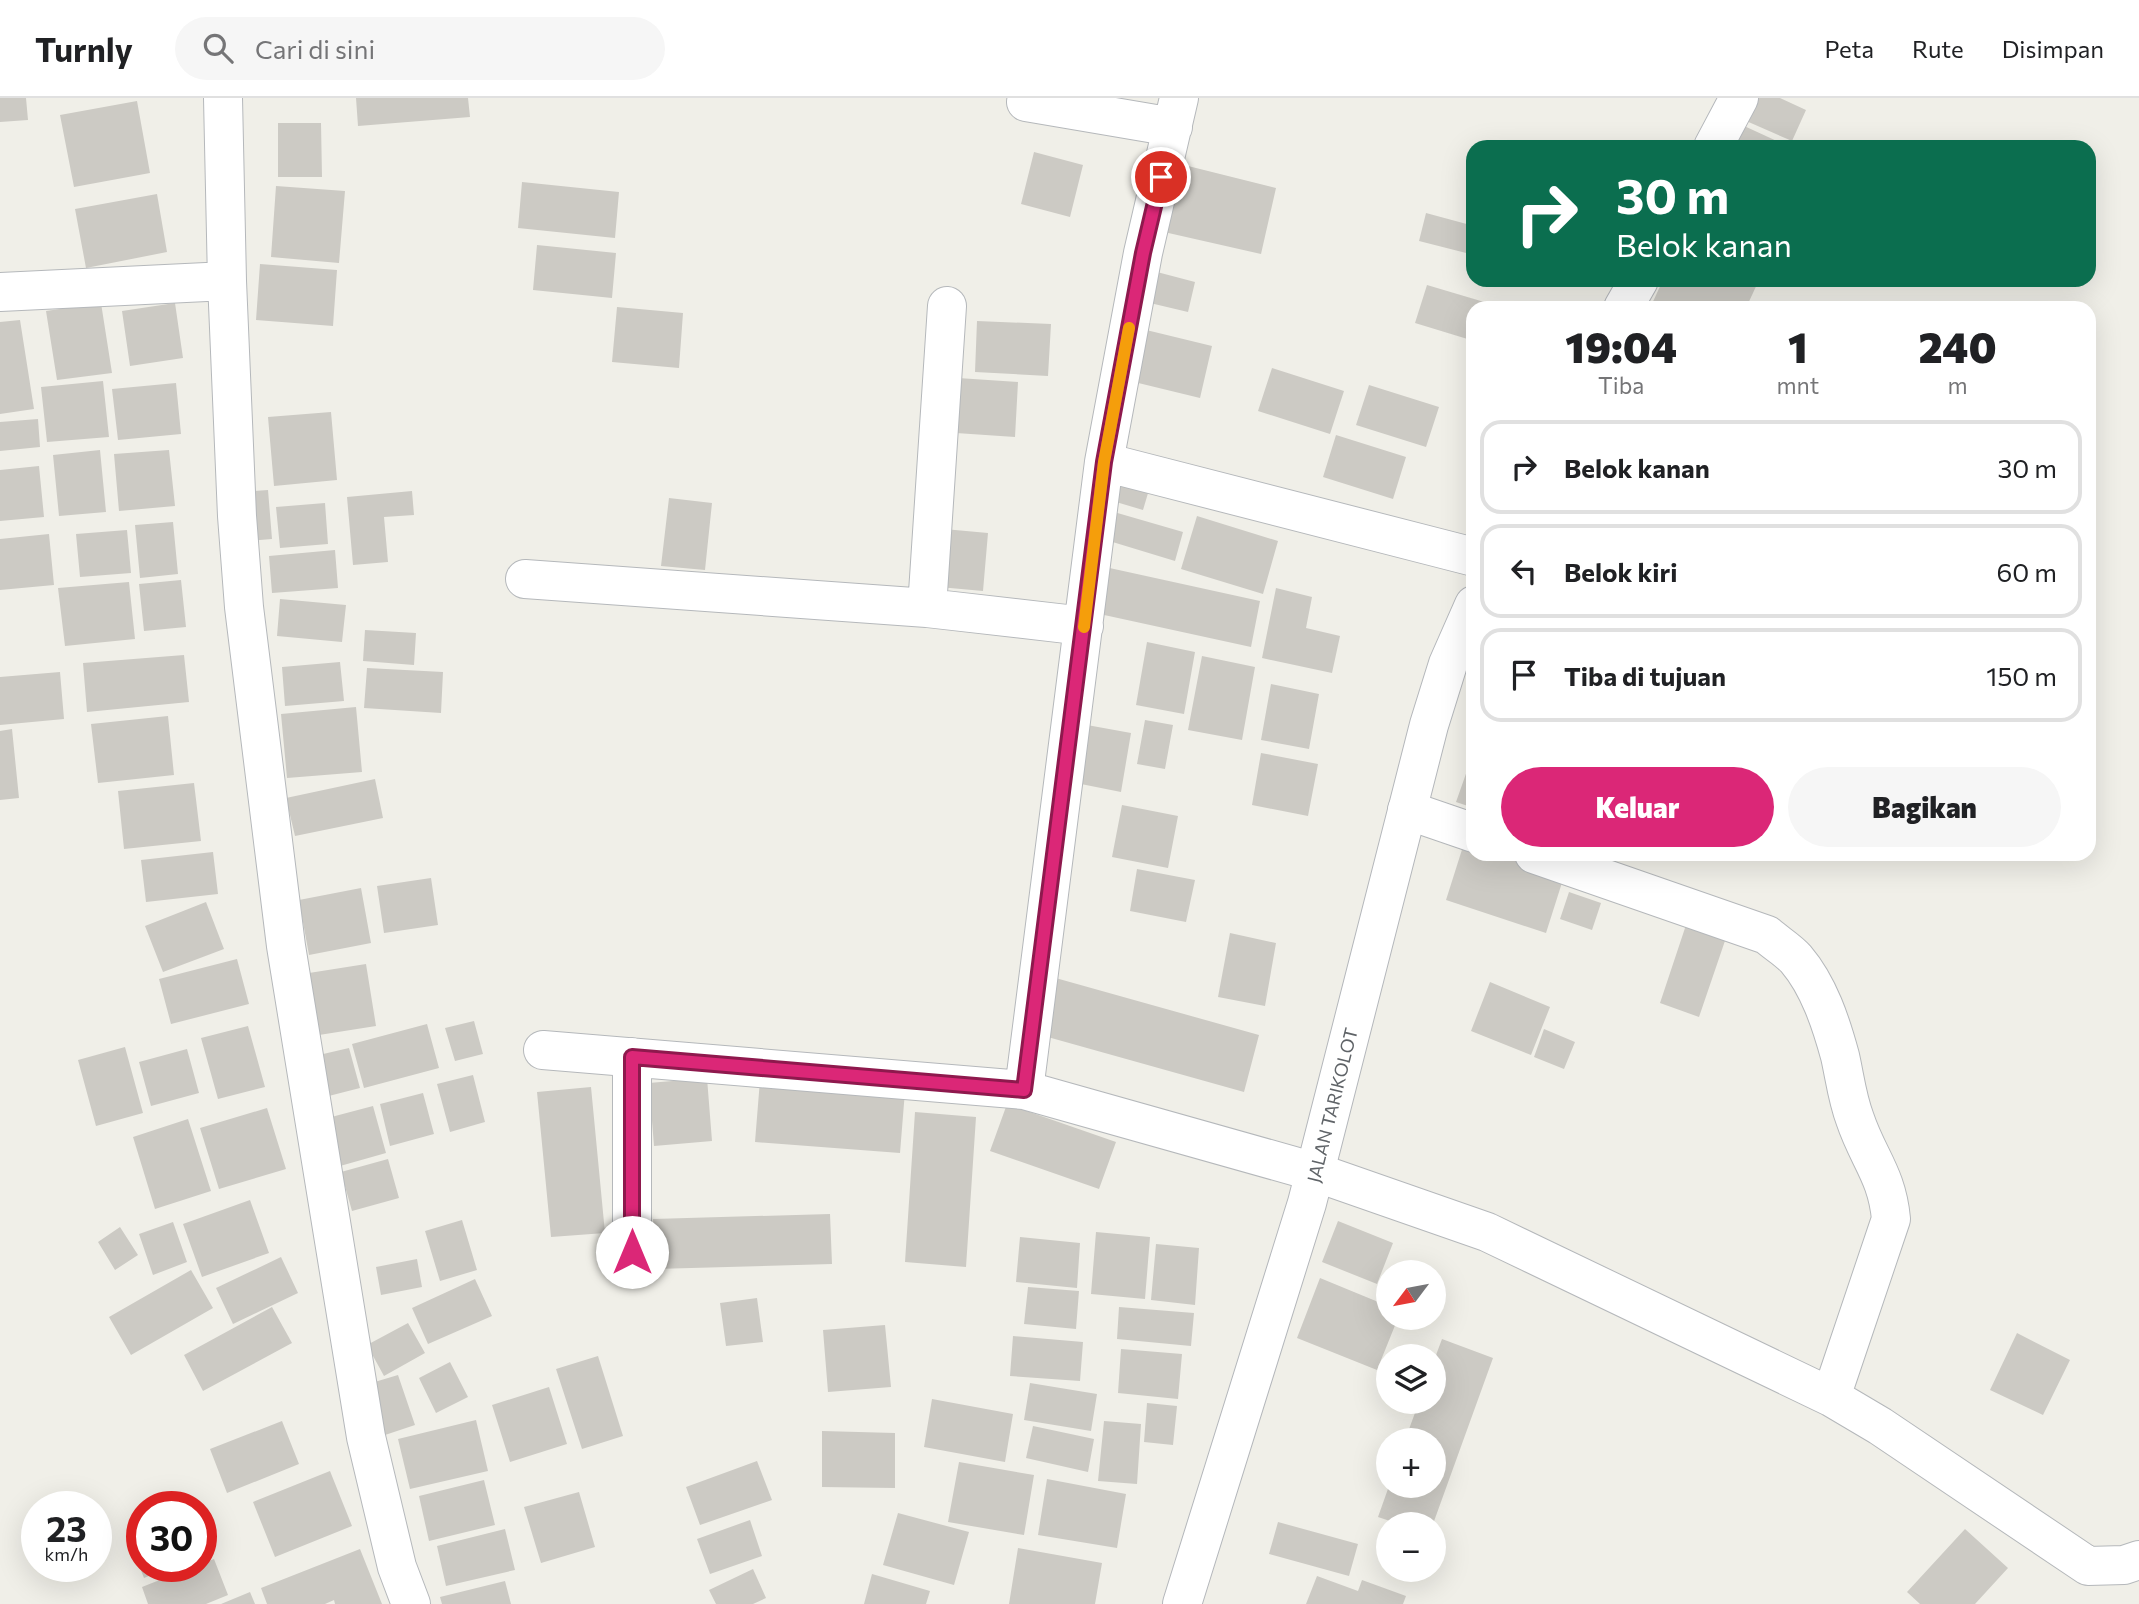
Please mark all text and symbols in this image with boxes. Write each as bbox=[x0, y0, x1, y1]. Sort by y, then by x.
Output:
search box bbox=[175, 17, 665, 80]
text: Turnly bbox=[35, 28, 133, 69]
icon: search bbox=[199, 29, 237, 67]
text: Cari di sini bbox=[255, 33, 375, 64]
text: Peta bbox=[1824, 34, 1874, 63]
text: Rute bbox=[1912, 34, 1964, 63]
text: Disimpan bbox=[2002, 34, 2104, 63]
pin bbox=[1131, 147, 1191, 207]
icon: arrive bbox=[1142, 158, 1180, 196]
text: 30 m bbox=[1616, 164, 1729, 224]
icon: right bbox=[1501, 168, 1592, 259]
text: Belok kanan bbox=[1616, 224, 1792, 264]
text: 19:04 bbox=[1565, 320, 1677, 372]
text: 1 bbox=[1788, 320, 1808, 372]
text: 240 bbox=[1919, 320, 1997, 372]
text: Tiba bbox=[1598, 371, 1644, 399]
text: mnt bbox=[1777, 371, 1819, 399]
text: m bbox=[1948, 371, 1968, 399]
icon: right bbox=[1505, 448, 1543, 486]
text: Belok kanan bbox=[1564, 452, 1710, 483]
text: 30 m bbox=[1998, 452, 2057, 483]
icon: left bbox=[1505, 552, 1543, 590]
text: Belok kiri bbox=[1564, 556, 1678, 587]
text: 60 m bbox=[1997, 556, 2057, 587]
icon: arrive bbox=[1505, 656, 1543, 694]
text: Tiba di tujuan bbox=[1564, 660, 1726, 691]
text: 150 m bbox=[1986, 660, 2057, 691]
button: Keluar bbox=[1501, 767, 1774, 847]
button: Bagikan bbox=[1788, 767, 2061, 847]
street label: JALAN TARIKOLOT bbox=[1302, 1025, 1362, 1185]
position arrow bbox=[595, 1215, 669, 1289]
north arrow bbox=[1376, 1260, 1446, 1330]
map controls bbox=[1376, 1260, 1446, 1582]
button: layers bbox=[1376, 1344, 1446, 1414]
button: + bbox=[1376, 1428, 1446, 1498]
speed limit sign: 30 bbox=[126, 1491, 217, 1582]
text: 23 bbox=[46, 1506, 87, 1549]
button: − bbox=[1376, 1512, 1446, 1582]
text: km/h bbox=[45, 1543, 88, 1565]

